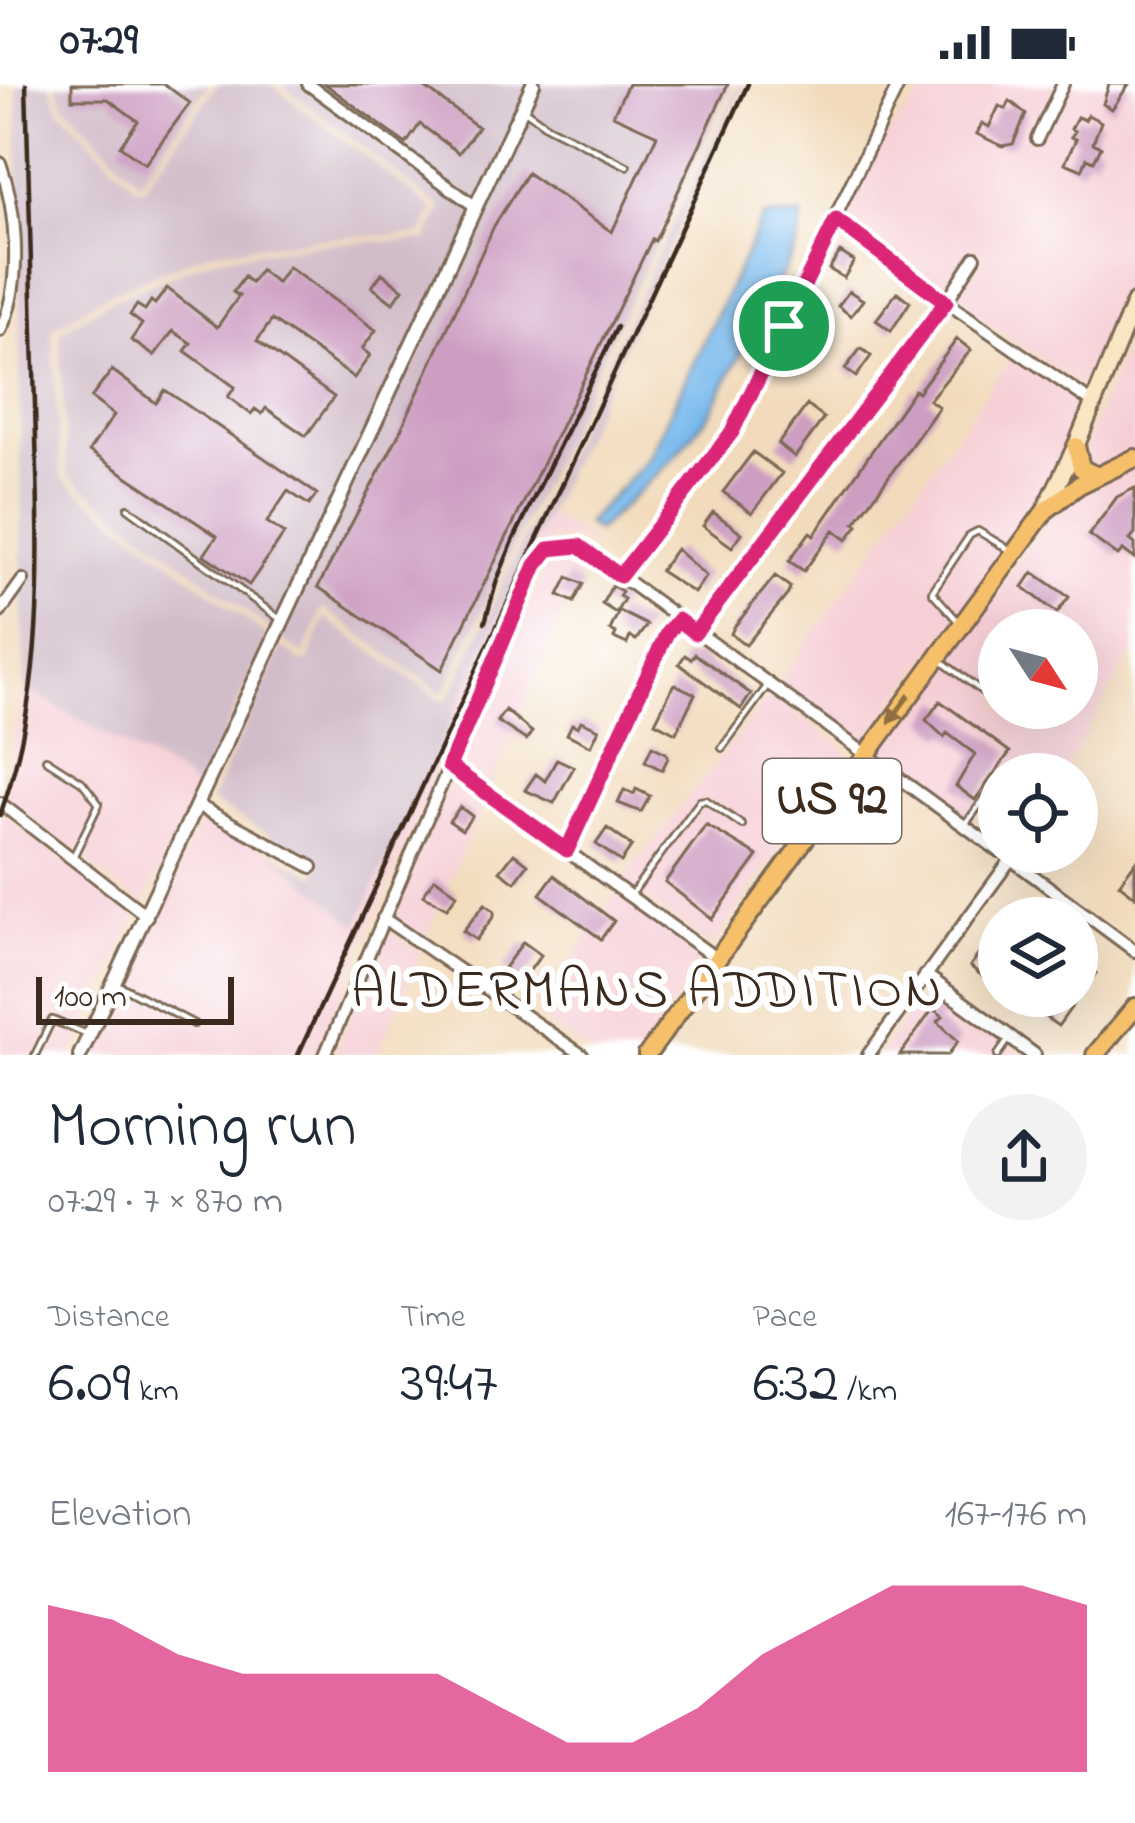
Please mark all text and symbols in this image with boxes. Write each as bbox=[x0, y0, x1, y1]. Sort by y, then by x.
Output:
text: 07:29 bbox=[60, 9, 138, 75]
pin bbox=[733, 275, 835, 377]
icon: arrive bbox=[751, 293, 817, 359]
north arrow bbox=[978, 609, 1098, 729]
map controls bbox=[978, 609, 1098, 1017]
one-way arrow bbox=[888, 693, 912, 725]
button: locate bbox=[978, 753, 1098, 873]
road number: US 92 bbox=[763, 759, 901, 843]
button: layers bbox=[978, 897, 1098, 1017]
district label: ALDERMANS ADDITION bbox=[351, 954, 945, 1032]
scale bar bbox=[36, 971, 234, 1024]
text: 100 m bbox=[54, 974, 127, 1022]
text: Morning run bbox=[48, 1081, 357, 1177]
button: share bbox=[961, 1094, 1087, 1220]
text: 07:29 · 7 × 870 m bbox=[48, 1174, 283, 1231]
text: Distance bbox=[48, 1294, 170, 1342]
text: Time bbox=[400, 1294, 466, 1342]
text: Pace bbox=[753, 1294, 817, 1342]
text: 6.09 bbox=[48, 1342, 131, 1429]
text: 39:47 bbox=[400, 1342, 498, 1429]
text: 6:32 bbox=[753, 1342, 839, 1429]
text: km bbox=[131, 1368, 179, 1416]
text: /km bbox=[839, 1368, 897, 1416]
text: Elevation bbox=[48, 1487, 191, 1544]
text: 167–176 m bbox=[944, 1487, 1087, 1544]

